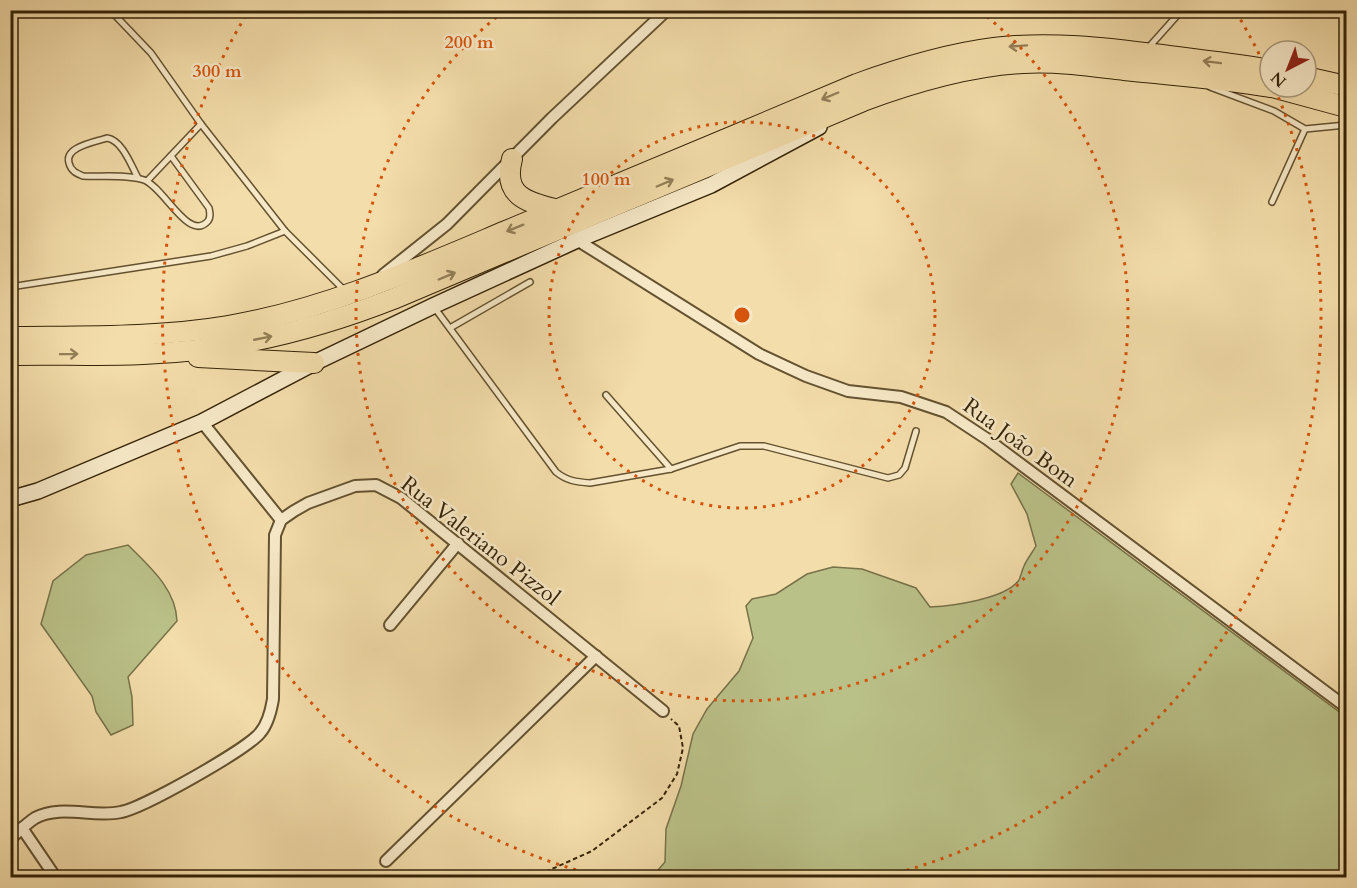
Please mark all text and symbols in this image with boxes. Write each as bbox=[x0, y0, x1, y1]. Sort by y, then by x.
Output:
text: 200 m bbox=[444, 30, 494, 55]
north arrow bbox=[1258, 39, 1318, 99]
one-way arrow bbox=[1009, 41, 1029, 52]
one-way arrow bbox=[1203, 56, 1223, 67]
text: 300 m bbox=[192, 59, 242, 84]
text: N bbox=[1266, 67, 1291, 92]
one-way arrow bbox=[822, 90, 840, 102]
text: 100 m bbox=[581, 167, 631, 192]
one-way arrow bbox=[656, 177, 674, 188]
one-way arrow bbox=[506, 223, 525, 234]
one-way arrow bbox=[438, 269, 456, 280]
centre of rings bbox=[732, 305, 752, 325]
one-way arrow bbox=[253, 332, 272, 343]
one-way arrow bbox=[58, 348, 78, 360]
street label: Rua João Bom bbox=[957, 391, 1084, 495]
street label: Rua Valeriano Pizzol bbox=[395, 469, 567, 613]

